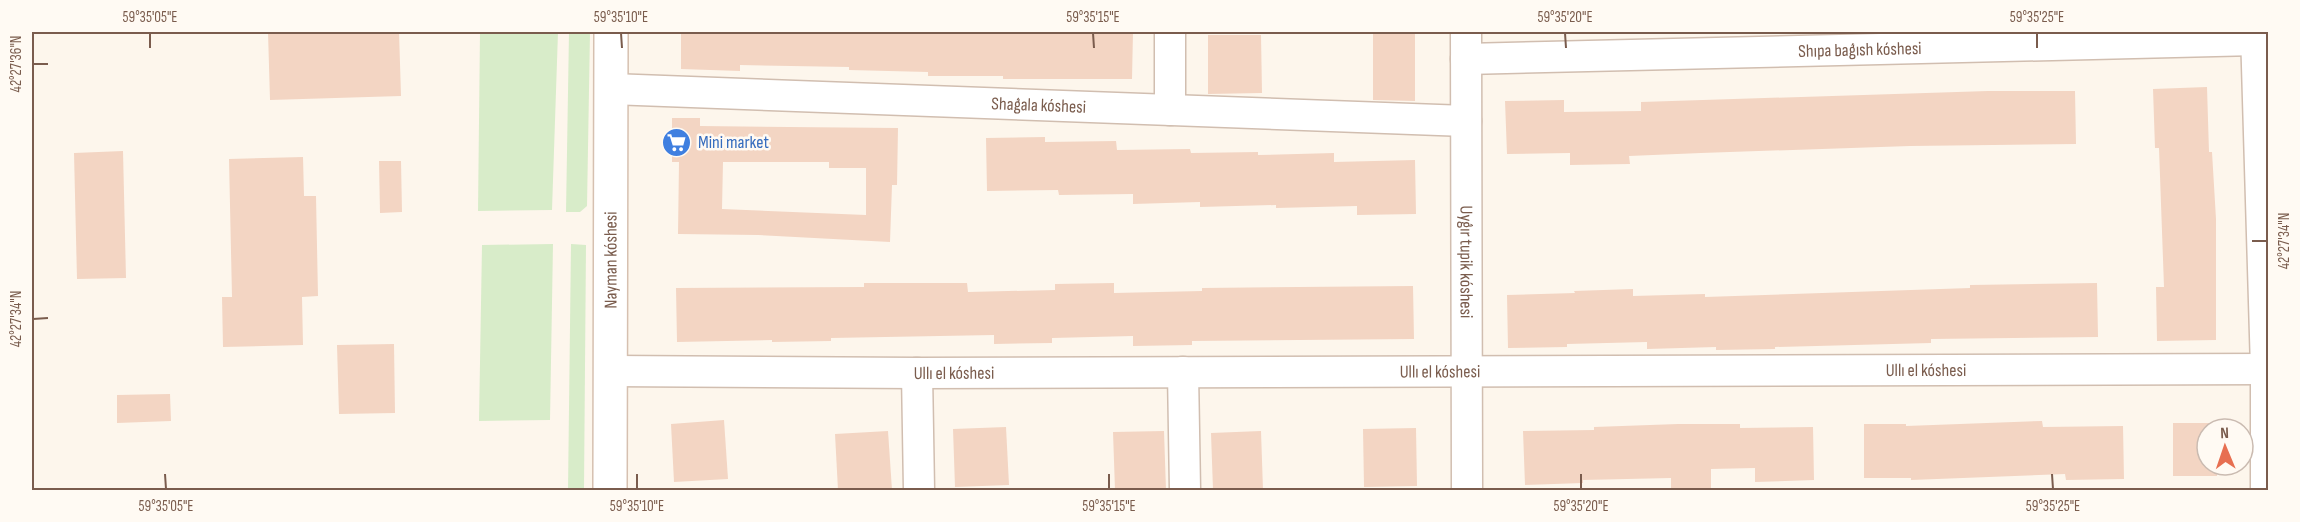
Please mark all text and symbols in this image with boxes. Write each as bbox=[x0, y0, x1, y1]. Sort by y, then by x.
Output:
text: 59°35'05"E bbox=[122, 8, 178, 27]
text: 59°35'10"E bbox=[594, 8, 648, 27]
text: 59°35'15"E bbox=[1066, 8, 1120, 27]
text: 59°35'20"E bbox=[1537, 8, 1593, 27]
text: 59°35'25"E bbox=[2010, 8, 2064, 27]
text: 42°27'36"N bbox=[7, 36, 26, 92]
street label: Shıpa baǵısh kóshesi bbox=[1798, 38, 1922, 62]
street label: Shaǵala kóshesi bbox=[991, 93, 1086, 118]
supermarket icon: Mini market bbox=[661, 126, 693, 158]
place label: Mini market bbox=[698, 132, 769, 153]
street label: Uyǵır tupik kóshesi bbox=[1455, 206, 1477, 318]
street label: Nayman kóshesi bbox=[600, 211, 622, 309]
text: 42°27'34"N bbox=[2275, 213, 2294, 269]
text: 42°27'34"N bbox=[7, 291, 26, 347]
street label: Ullı el kóshesi bbox=[1886, 360, 1966, 381]
street label: Ullı el kóshesi bbox=[1400, 361, 1480, 383]
street label: Ullı el kóshesi bbox=[914, 363, 994, 384]
north arrow bbox=[2195, 417, 2255, 477]
text: N bbox=[2220, 424, 2229, 443]
text: 59°35'05"E bbox=[138, 497, 194, 516]
text: 59°35'10"E bbox=[610, 497, 664, 516]
text: 59°35'15"E bbox=[1082, 497, 1136, 516]
text: 59°35'20"E bbox=[1553, 497, 1609, 516]
text: 59°35'25"E bbox=[2026, 497, 2080, 516]

